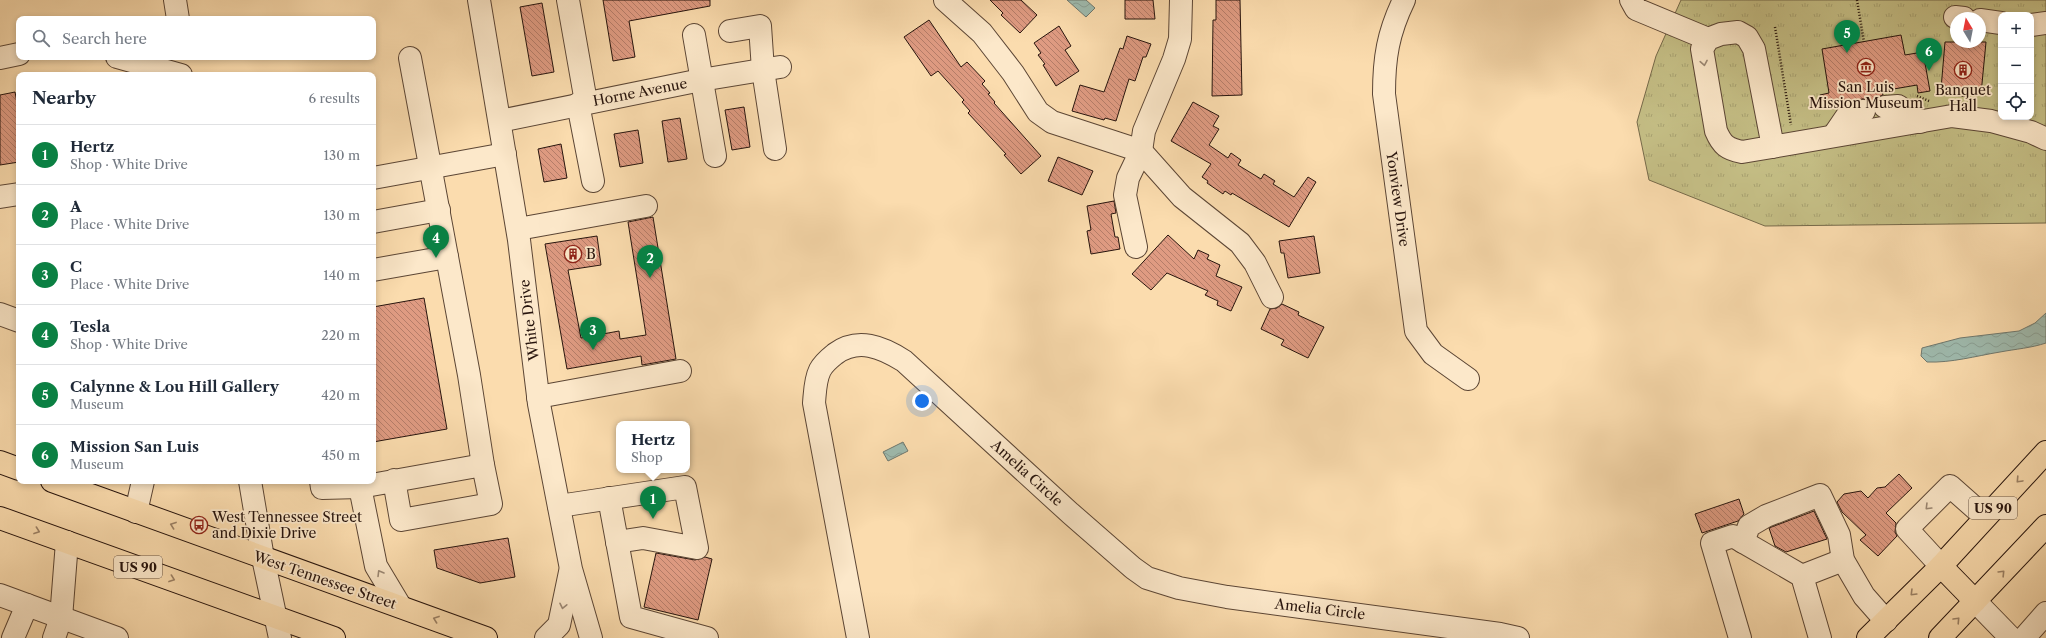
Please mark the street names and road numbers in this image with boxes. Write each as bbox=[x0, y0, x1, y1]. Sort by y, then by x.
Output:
street label: Horne Avenue bbox=[591, 74, 689, 110]
street label: Yonview Drive bbox=[1382, 149, 1414, 248]
street label: White Drive bbox=[515, 278, 543, 363]
street label: Amelia Circle bbox=[987, 435, 1067, 510]
road number: US 90 bbox=[1969, 497, 2017, 519]
street label: West Tennessee Street bbox=[250, 547, 399, 613]
road number: US 90 bbox=[114, 556, 162, 578]
street label: Amelia Circle bbox=[1273, 594, 1366, 623]

